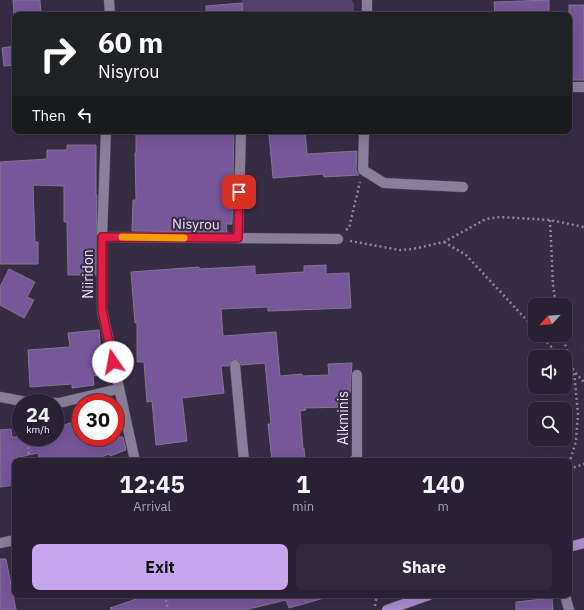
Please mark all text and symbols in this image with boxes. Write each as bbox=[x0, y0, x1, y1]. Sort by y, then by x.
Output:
text: 60 m bbox=[98, 24, 163, 61]
icon: right bbox=[32, 28, 84, 80]
text: Nisyrou bbox=[98, 60, 159, 83]
icon: left bbox=[74, 104, 96, 126]
text: Then bbox=[32, 106, 66, 125]
pin bbox=[222, 175, 256, 209]
icon: arrive bbox=[228, 181, 250, 203]
street label: Nisyrou bbox=[172, 215, 220, 233]
street label: Niiridon bbox=[79, 249, 97, 299]
north arrow bbox=[528, 298, 572, 342]
map controls bbox=[528, 298, 572, 446]
position arrow bbox=[92, 341, 134, 383]
button: sound bbox=[528, 350, 572, 394]
street label: Alkminis bbox=[334, 391, 352, 445]
speed limit sign: 30 bbox=[72, 394, 124, 446]
text: 24 bbox=[26, 401, 50, 428]
button: search bbox=[528, 402, 572, 446]
text: km/h bbox=[26, 423, 50, 436]
text: 12:45 bbox=[119, 468, 185, 500]
text: 1 bbox=[296, 468, 310, 500]
text: 140 bbox=[421, 468, 465, 500]
text: Arrival bbox=[133, 498, 171, 515]
text: min bbox=[292, 498, 314, 515]
text: m bbox=[437, 498, 449, 515]
button: Exit bbox=[32, 544, 288, 590]
button: Share bbox=[296, 544, 552, 590]

